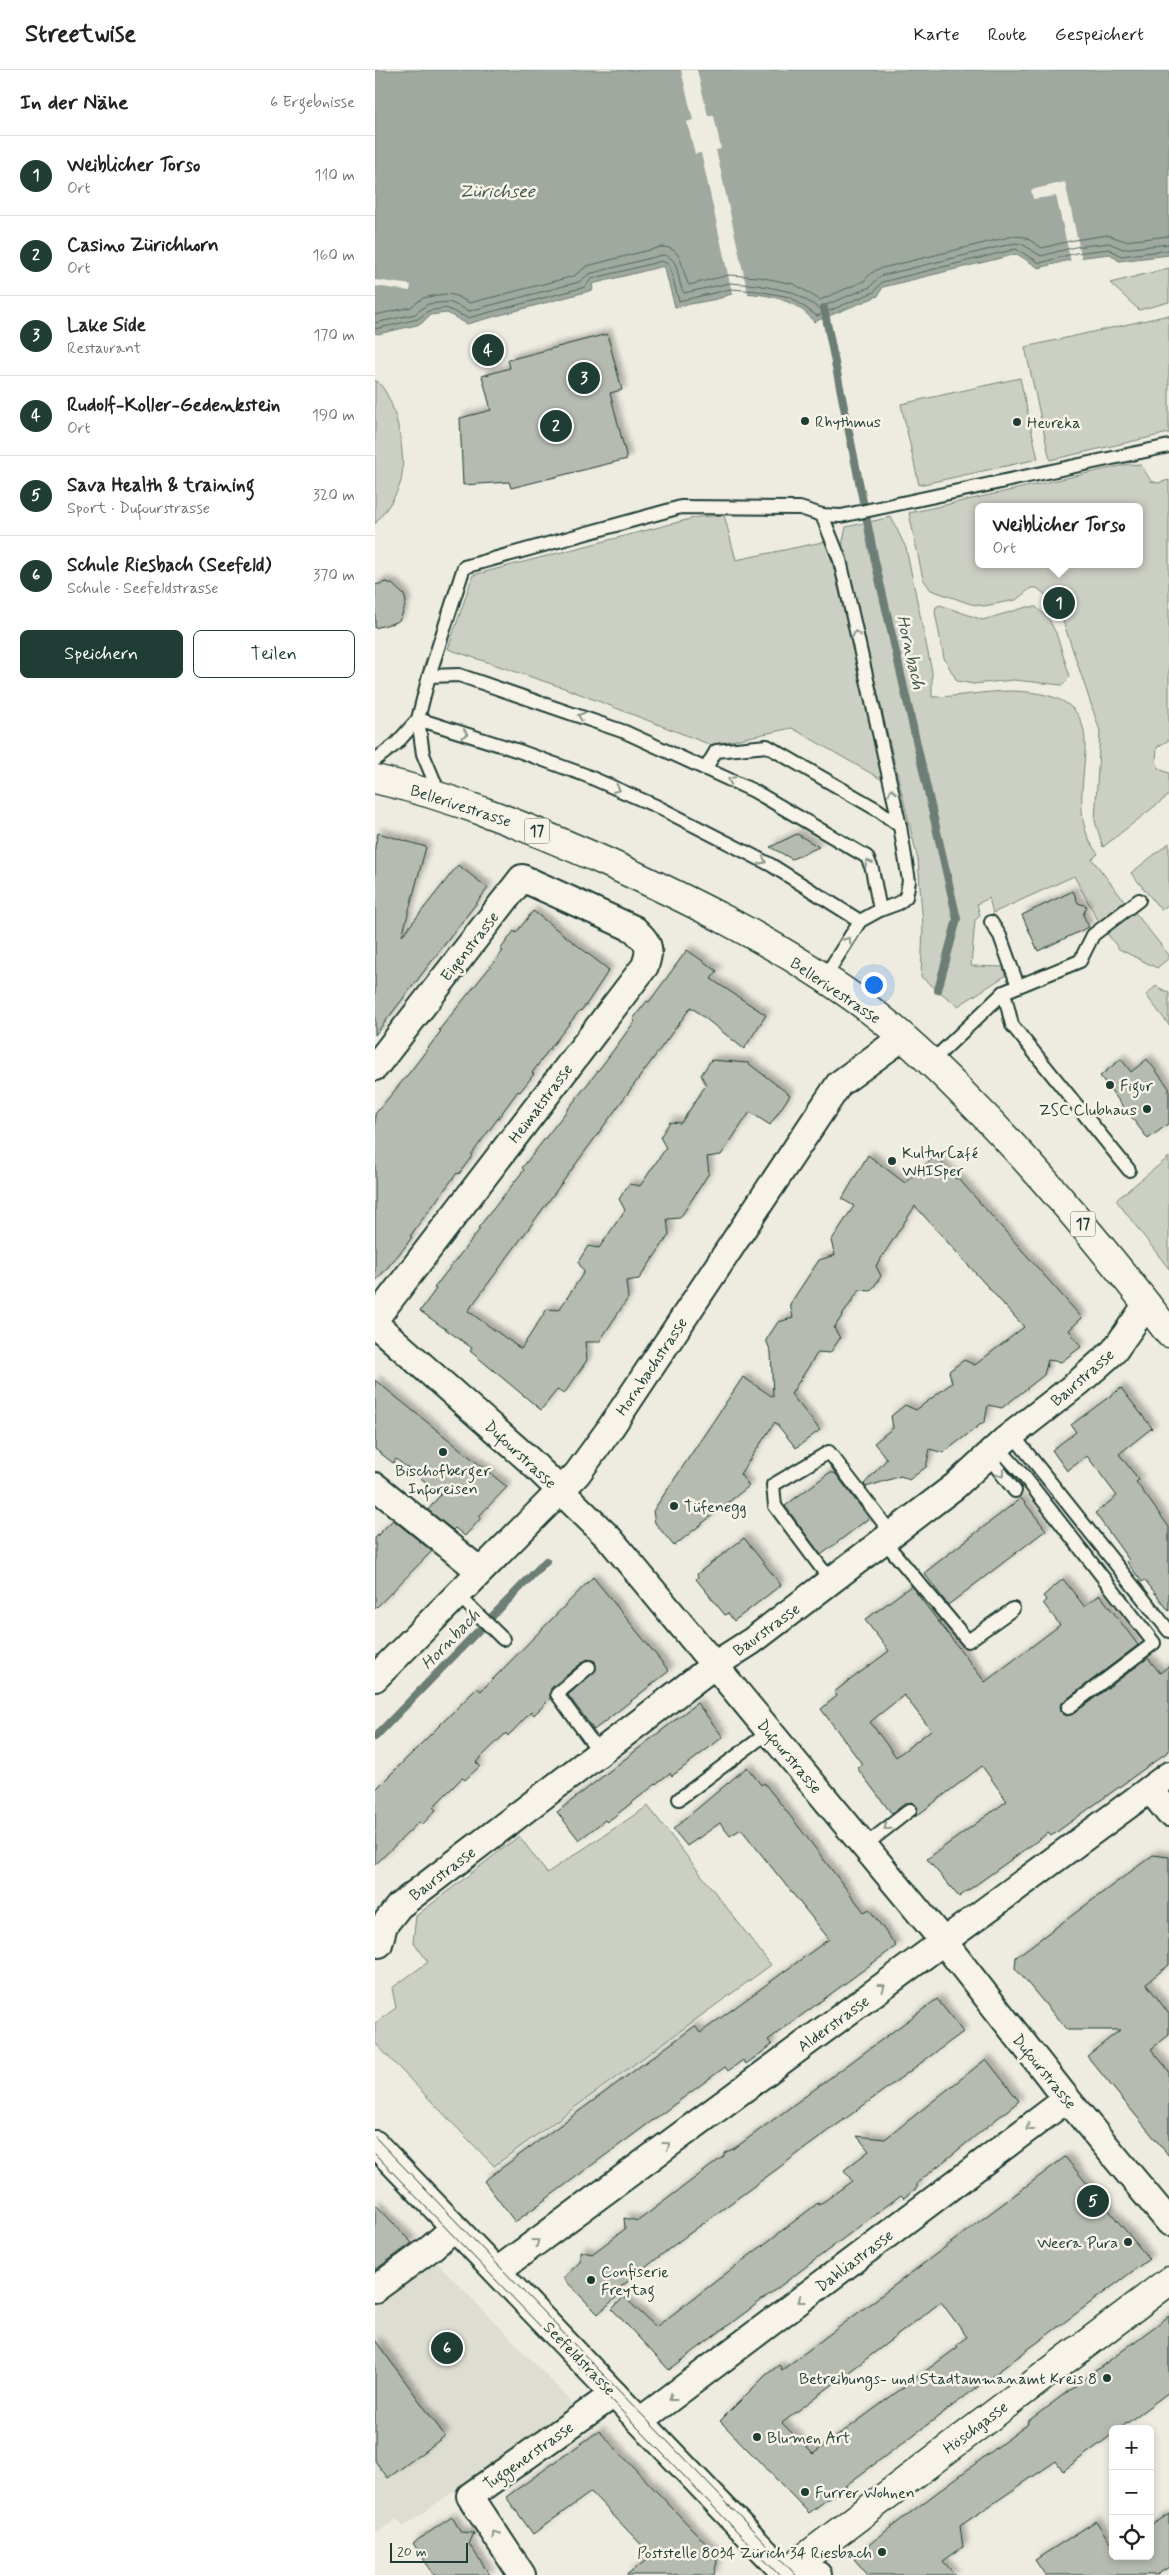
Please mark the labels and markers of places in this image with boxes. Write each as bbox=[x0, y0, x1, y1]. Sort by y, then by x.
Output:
pin: 4 bbox=[472, 331, 504, 369]
pin: 3 bbox=[568, 359, 600, 397]
pin: 2 bbox=[540, 407, 572, 445]
place label: Rhythmus bbox=[815, 412, 881, 433]
place label: Heureka bbox=[1027, 413, 1080, 434]
marker: Rhythmus bbox=[799, 415, 811, 427]
marker: Heureka bbox=[1011, 416, 1023, 428]
pin: 1 bbox=[1043, 584, 1075, 622]
place label: Figur bbox=[1120, 1076, 1154, 1098]
marker: Figur bbox=[1104, 1079, 1116, 1091]
place label: ZSC Clubhaus bbox=[1039, 1100, 1137, 1121]
marker: ZSC Clubhaus bbox=[1141, 1103, 1153, 1115]
place label: KulturCafé WHISper bbox=[902, 1143, 978, 1182]
marker: KulturCafé WHISper bbox=[886, 1155, 898, 1167]
marker: Bischofberger Inforeisen bbox=[437, 1446, 449, 1458]
place label: Bischofberger Inforeisen bbox=[395, 1461, 491, 1502]
place label: Tüfenegg bbox=[684, 1497, 746, 1519]
marker: Tüfenegg bbox=[668, 1500, 680, 1512]
pin: 5 bbox=[1077, 2182, 1109, 2220]
place label: Weera Pura bbox=[1037, 2233, 1118, 2254]
marker: Weera Pura bbox=[1122, 2236, 1134, 2248]
place label: Confiserie Freytag bbox=[601, 2262, 669, 2302]
marker: Confiserie Freytag bbox=[585, 2274, 597, 2286]
pin: 6 bbox=[431, 2329, 463, 2367]
place label: Betreibungs- und Stadtammanamt Kreis 8 bbox=[799, 2369, 1097, 2391]
marker: Betreibungs- und Stadtammanamt Kreis 8 bbox=[1101, 2372, 1113, 2384]
place label: Blumen Art bbox=[767, 2428, 851, 2449]
marker: Blumen Art bbox=[751, 2431, 763, 2443]
place label: Furrer Wohnen bbox=[815, 2483, 915, 2504]
marker: Furrer Wohnen bbox=[799, 2486, 811, 2498]
place label: Poststelle 8034 Zürich 34 Riesbach bbox=[637, 2543, 872, 2564]
marker: Poststelle 8034 Zürich 34 Riesbach bbox=[876, 2546, 888, 2558]

